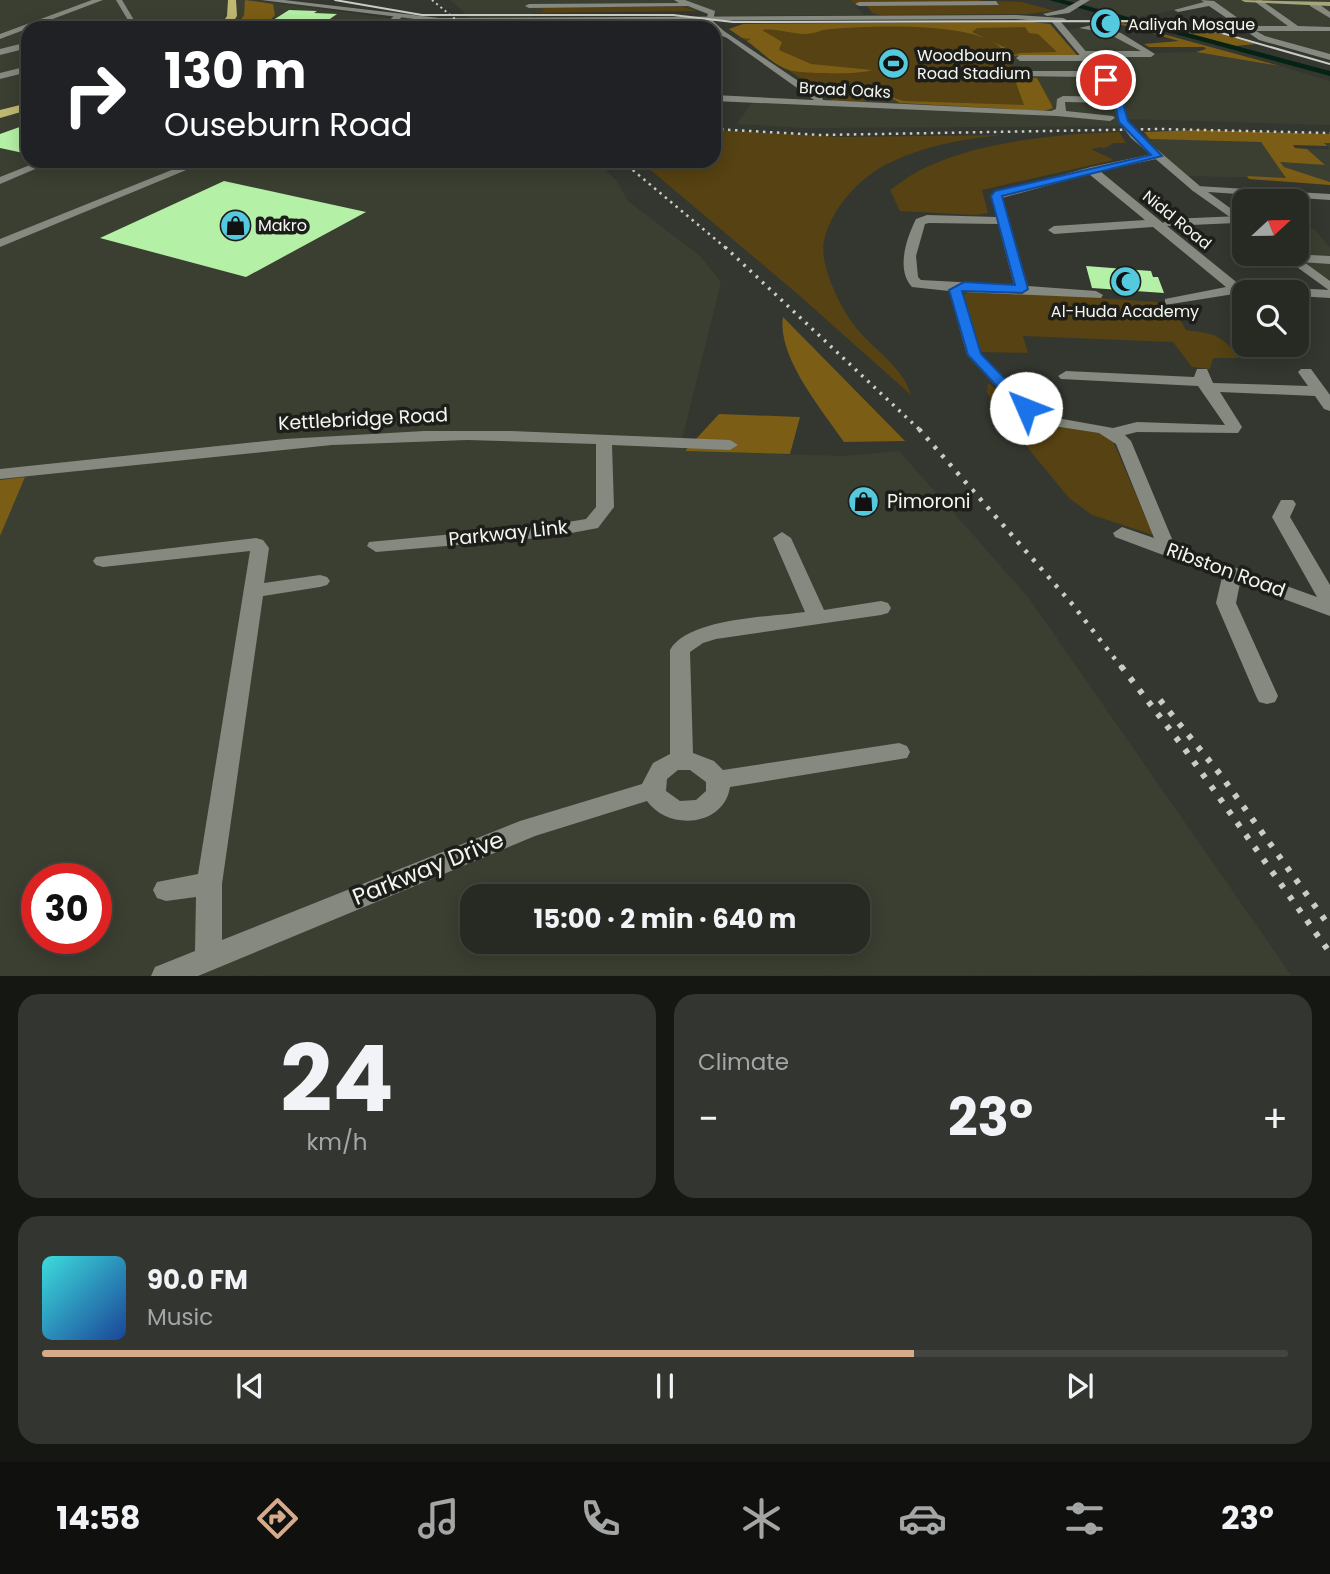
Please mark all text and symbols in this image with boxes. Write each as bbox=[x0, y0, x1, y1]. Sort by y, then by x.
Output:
mosque icon: Aaliyah Mosque bbox=[1088, 7, 1122, 41]
place label: Aaliyah Mosque bbox=[1128, 13, 1255, 36]
text: 130 m bbox=[164, 37, 306, 105]
place label: Woodbourn Road Stadium bbox=[917, 44, 1030, 85]
sports icon: Woodbourn Road Stadium bbox=[877, 47, 911, 81]
icon: right bbox=[49, 49, 140, 140]
pin bbox=[1076, 50, 1136, 110]
icon: arrive bbox=[1087, 61, 1125, 99]
street label: Broad Oaks bbox=[799, 76, 891, 104]
text: Ouseburn Road bbox=[164, 102, 412, 147]
street label: Nidd Road bbox=[1138, 185, 1216, 255]
north arrow bbox=[1232, 189, 1309, 266]
map controls bbox=[1232, 189, 1309, 357]
shop icon: Makro bbox=[218, 208, 252, 242]
place label: Makro bbox=[258, 214, 307, 237]
mosque icon: Al-Huda Academy bbox=[1108, 265, 1142, 299]
button: search bbox=[1232, 280, 1309, 357]
place label: Al-Huda Academy bbox=[1051, 300, 1199, 323]
position arrow bbox=[989, 371, 1063, 445]
street label: Kettlebridge Road bbox=[277, 401, 449, 437]
shop icon: Pimoroni bbox=[847, 484, 881, 518]
place label: Pimoroni bbox=[887, 488, 971, 515]
street label: Parkway Link bbox=[447, 513, 569, 553]
street label: Ribston Road bbox=[1163, 536, 1289, 604]
street label: Parkway Drive bbox=[348, 823, 508, 913]
speed limit sign: 30 bbox=[21, 863, 112, 954]
text: 15:00 · 2 min · 640 m bbox=[534, 901, 796, 937]
text: 24 bbox=[280, 1015, 394, 1143]
text: Climate bbox=[698, 1046, 789, 1078]
text: 23° bbox=[948, 1081, 1033, 1154]
text: − bbox=[698, 1092, 719, 1145]
text: + bbox=[1262, 1092, 1288, 1145]
text: km/h bbox=[306, 1126, 368, 1158]
text: 90.0 FM bbox=[147, 1262, 248, 1298]
text: Music bbox=[147, 1301, 213, 1333]
icon: previous bbox=[231, 1367, 269, 1405]
icon: pause bbox=[646, 1367, 684, 1405]
icon: next bbox=[1061, 1367, 1099, 1405]
icon: directions bbox=[253, 1494, 302, 1543]
icon: music bbox=[414, 1494, 463, 1543]
icon: phone bbox=[576, 1494, 625, 1543]
icon: climate bbox=[737, 1494, 786, 1543]
icon: car bbox=[898, 1494, 947, 1543]
icon: filters bbox=[1060, 1494, 1109, 1543]
text: 14:58 bbox=[56, 1495, 141, 1540]
text: 23° bbox=[1221, 1495, 1274, 1540]

